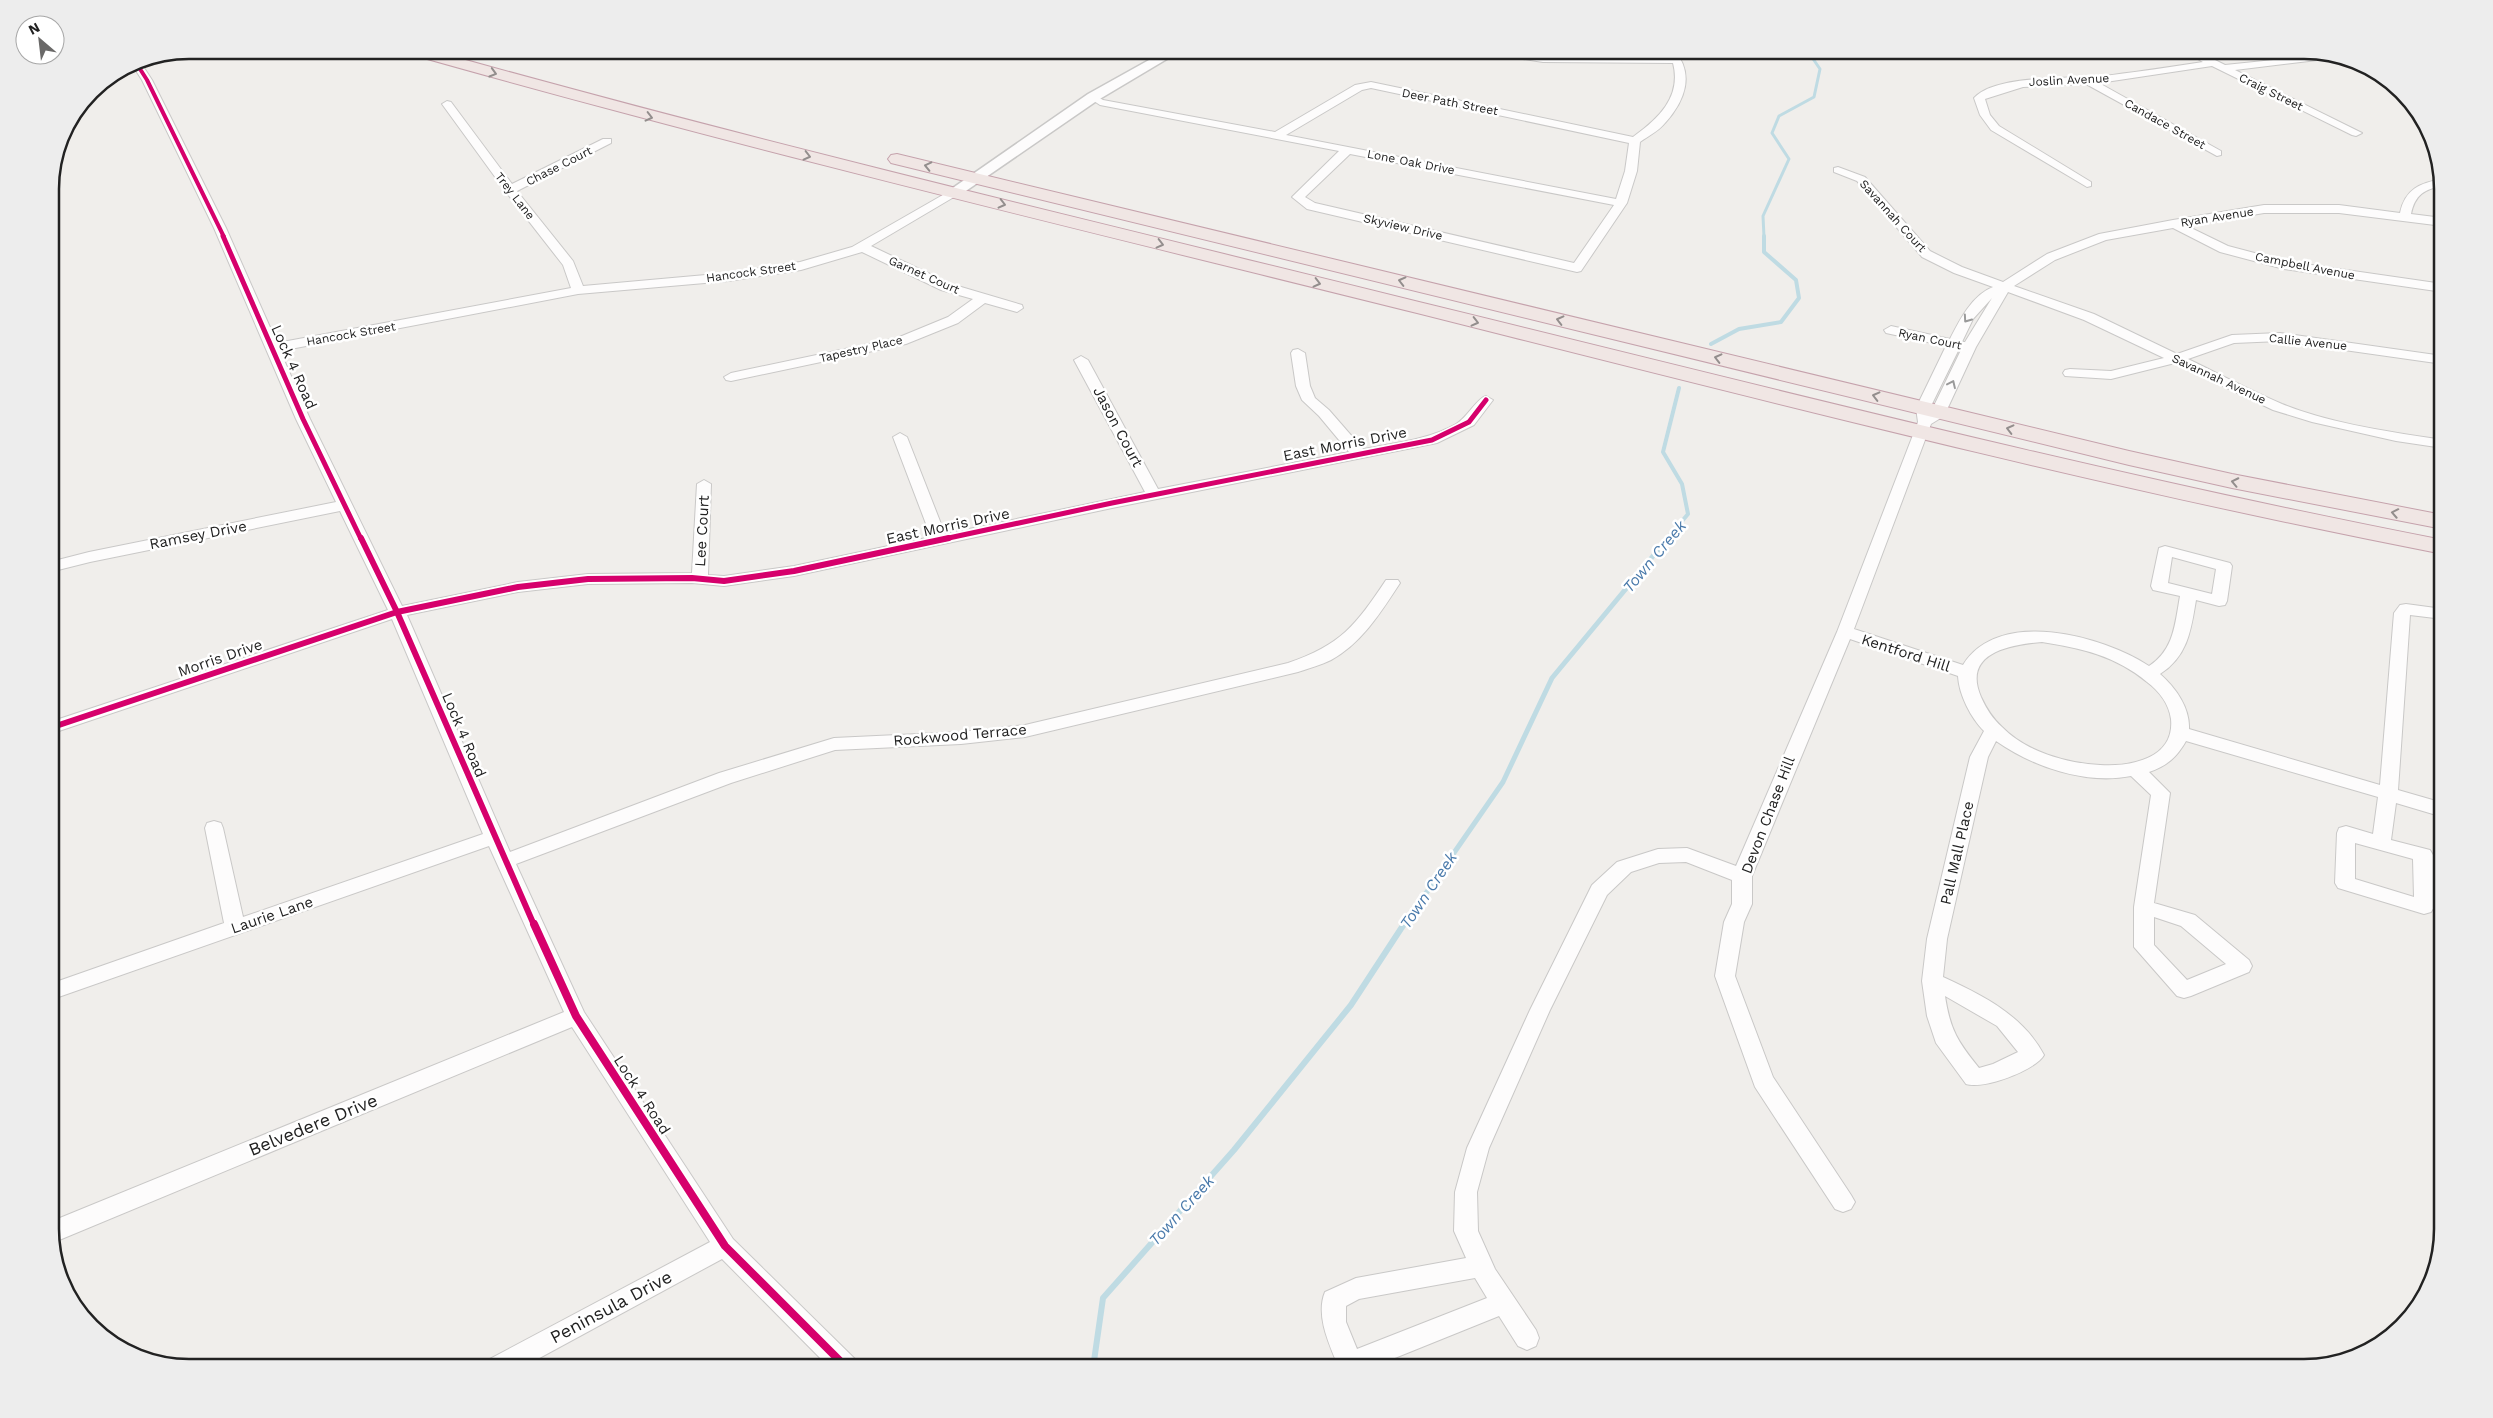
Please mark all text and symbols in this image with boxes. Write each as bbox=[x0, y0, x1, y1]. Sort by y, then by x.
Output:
north arrow bbox=[15, 15, 65, 65]
text: N bbox=[26, 19, 42, 38]
one-way arrow bbox=[488, 68, 496, 78]
street label: Craig Street bbox=[2237, 70, 2305, 114]
street label: Joslin Avenue bbox=[2028, 71, 2110, 89]
street label: Deer Path Street bbox=[1401, 86, 1499, 118]
street label: Candace Street bbox=[2122, 96, 2208, 152]
one-way arrow bbox=[645, 111, 654, 122]
street label: Chase Court bbox=[524, 143, 594, 189]
street label: Lone Oak Drive bbox=[1366, 147, 1456, 177]
one-way arrow bbox=[803, 150, 812, 161]
one-way arrow bbox=[923, 161, 932, 172]
street label: Trey Lane bbox=[492, 170, 538, 222]
street label: Savannah Court bbox=[1857, 177, 1929, 255]
one-way arrow bbox=[997, 198, 1006, 209]
street label: Ryan Avenue bbox=[2179, 204, 2255, 230]
street label: Skyview Drive bbox=[1362, 211, 1444, 243]
one-way arrow bbox=[1155, 238, 1163, 248]
street label: Campbell Avenue bbox=[2254, 249, 2356, 283]
street label: Garnet Court bbox=[886, 253, 962, 297]
street label: Hancock Street bbox=[705, 259, 797, 285]
one-way arrow bbox=[1398, 276, 1407, 287]
one-way arrow bbox=[1313, 277, 1322, 288]
one-way arrow bbox=[1964, 313, 1973, 323]
one-way arrow bbox=[1557, 315, 1565, 325]
one-way arrow bbox=[1471, 316, 1480, 327]
street label: Hancock Street bbox=[305, 319, 397, 349]
street label: Lock 4 Road bbox=[267, 322, 321, 412]
street label: Ryan Court bbox=[1897, 325, 1963, 353]
street label: Callie Avenue bbox=[2268, 331, 2348, 353]
street label: Tapestry Place bbox=[818, 333, 904, 365]
street label: Savannah Avenue bbox=[2170, 351, 2268, 407]
one-way arrow bbox=[1713, 353, 1722, 364]
one-way arrow bbox=[1946, 380, 1956, 389]
street label: Jason Court bbox=[1089, 384, 1147, 471]
one-way arrow bbox=[1871, 391, 1880, 402]
street label: East Morris Drive bbox=[1282, 423, 1408, 465]
one-way arrow bbox=[2006, 424, 2015, 435]
one-way arrow bbox=[2231, 477, 2240, 488]
street label: Lee Court bbox=[691, 494, 713, 567]
street label: East Morris Drive bbox=[885, 504, 1011, 548]
one-way arrow bbox=[2390, 509, 2399, 519]
water label: Town Creek bbox=[1619, 515, 1691, 596]
street label: Ramsey Drive bbox=[148, 517, 248, 553]
street label: Kentford Hill bbox=[1859, 630, 1953, 676]
street label: Morris Drive bbox=[175, 635, 265, 681]
street label: Lock 4 Road bbox=[438, 690, 490, 780]
street label: Rockwood Terrace bbox=[893, 720, 1027, 750]
street label: Devon Chase Hill bbox=[1737, 753, 1799, 876]
street label: Pall Mall Place bbox=[1936, 799, 1978, 907]
water label: Town Creek bbox=[1396, 847, 1462, 932]
street label: Laurie Lane bbox=[228, 892, 316, 938]
street label: Lock 4 Road bbox=[610, 1052, 674, 1138]
street label: Belvedere Drive bbox=[245, 1089, 380, 1160]
water label: Town Creek bbox=[1145, 1170, 1219, 1250]
street label: Peninsula Drive bbox=[546, 1266, 675, 1348]

